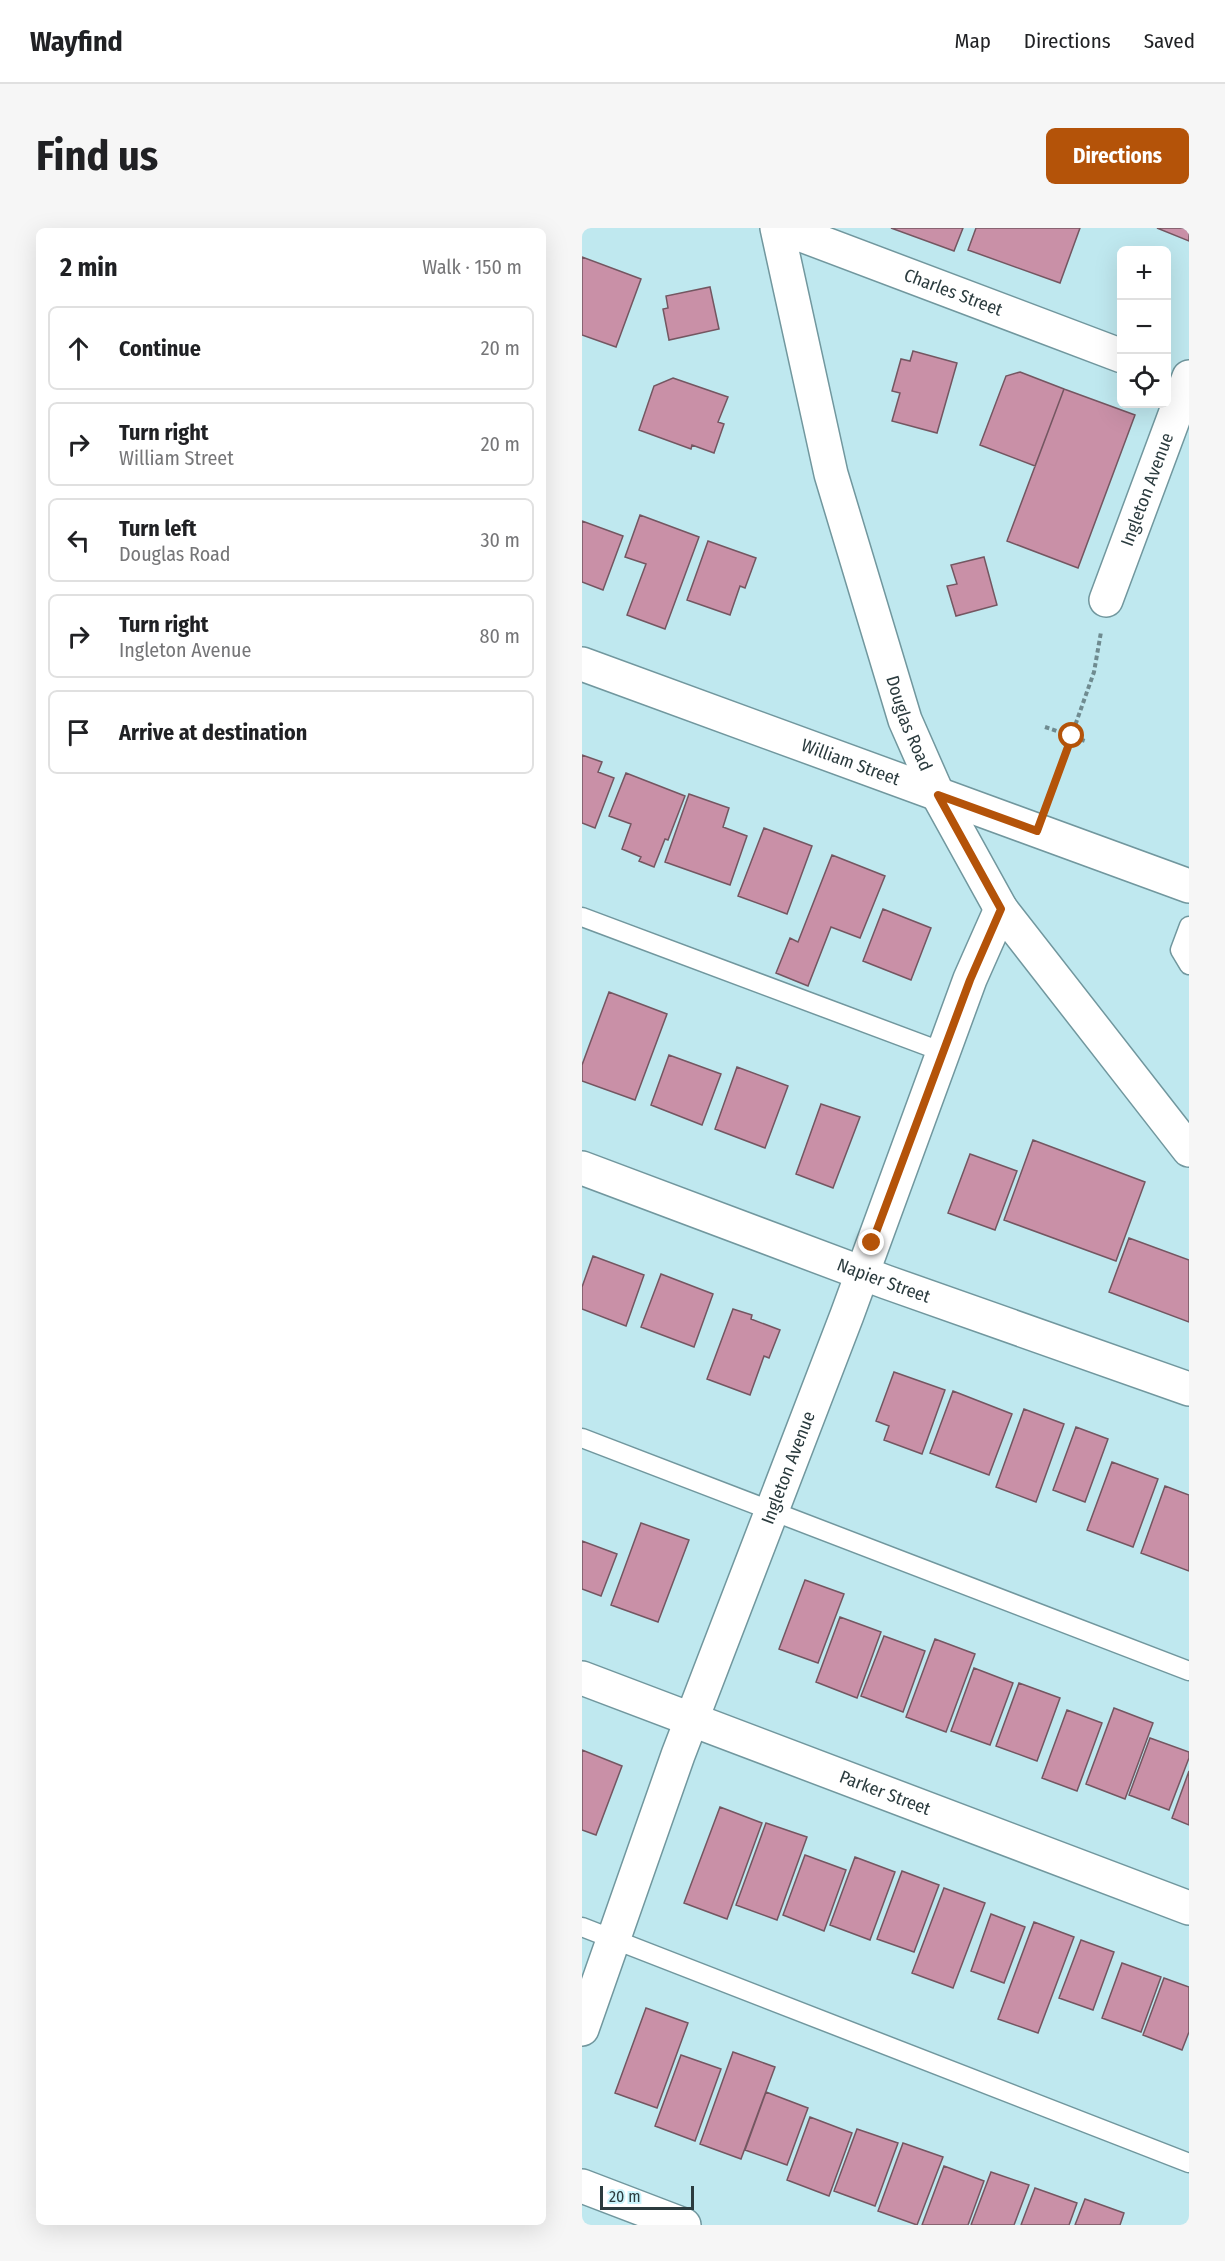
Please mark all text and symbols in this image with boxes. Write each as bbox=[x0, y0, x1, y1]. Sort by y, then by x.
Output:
text: Wayfind bbox=[30, 25, 123, 58]
text: Map bbox=[954, 28, 991, 54]
text: Directions bbox=[1024, 28, 1111, 54]
text: Saved bbox=[1144, 28, 1195, 54]
button: Directions bbox=[1046, 128, 1189, 184]
text: Find us bbox=[36, 131, 158, 181]
map controls bbox=[1117, 246, 1171, 408]
button: + bbox=[1117, 246, 1171, 300]
text: 2 min bbox=[60, 252, 118, 283]
text: Walk · 150 m bbox=[422, 255, 522, 279]
street label: Charles Street bbox=[901, 264, 1006, 321]
button: − bbox=[1117, 300, 1171, 354]
icon: ahead bbox=[62, 332, 95, 365]
text: Continue bbox=[119, 335, 201, 362]
text: 20 m bbox=[481, 336, 520, 360]
button: locate bbox=[1117, 354, 1171, 408]
text: Turn right bbox=[119, 419, 208, 446]
icon: right bbox=[62, 428, 95, 461]
street label: Ingleton Avenue bbox=[1116, 430, 1178, 549]
text: 20 m bbox=[481, 432, 520, 456]
text: William Street bbox=[119, 446, 234, 470]
text: Turn left bbox=[119, 515, 197, 542]
icon: left bbox=[62, 524, 95, 557]
text: 30 m bbox=[480, 528, 520, 552]
text: Douglas Road bbox=[119, 542, 231, 566]
text: Turn right bbox=[119, 611, 208, 638]
icon: right bbox=[62, 620, 95, 653]
text: 80 m bbox=[480, 624, 520, 648]
text: Ingleton Avenue bbox=[119, 638, 251, 662]
street label: Douglas Road bbox=[881, 673, 937, 774]
icon: arrive bbox=[62, 716, 95, 749]
text: Arrive at destination bbox=[119, 719, 307, 746]
route start bbox=[1058, 722, 1084, 748]
street label: William Street bbox=[798, 734, 903, 790]
route end bbox=[858, 1229, 884, 1255]
street label: Napier Street bbox=[834, 1254, 933, 1308]
street label: Ingleton Avenue bbox=[757, 1408, 820, 1527]
street label: Parker Street bbox=[836, 1766, 934, 1820]
scale bar bbox=[600, 2183, 694, 2210]
text: 20 m bbox=[609, 2187, 640, 2206]

